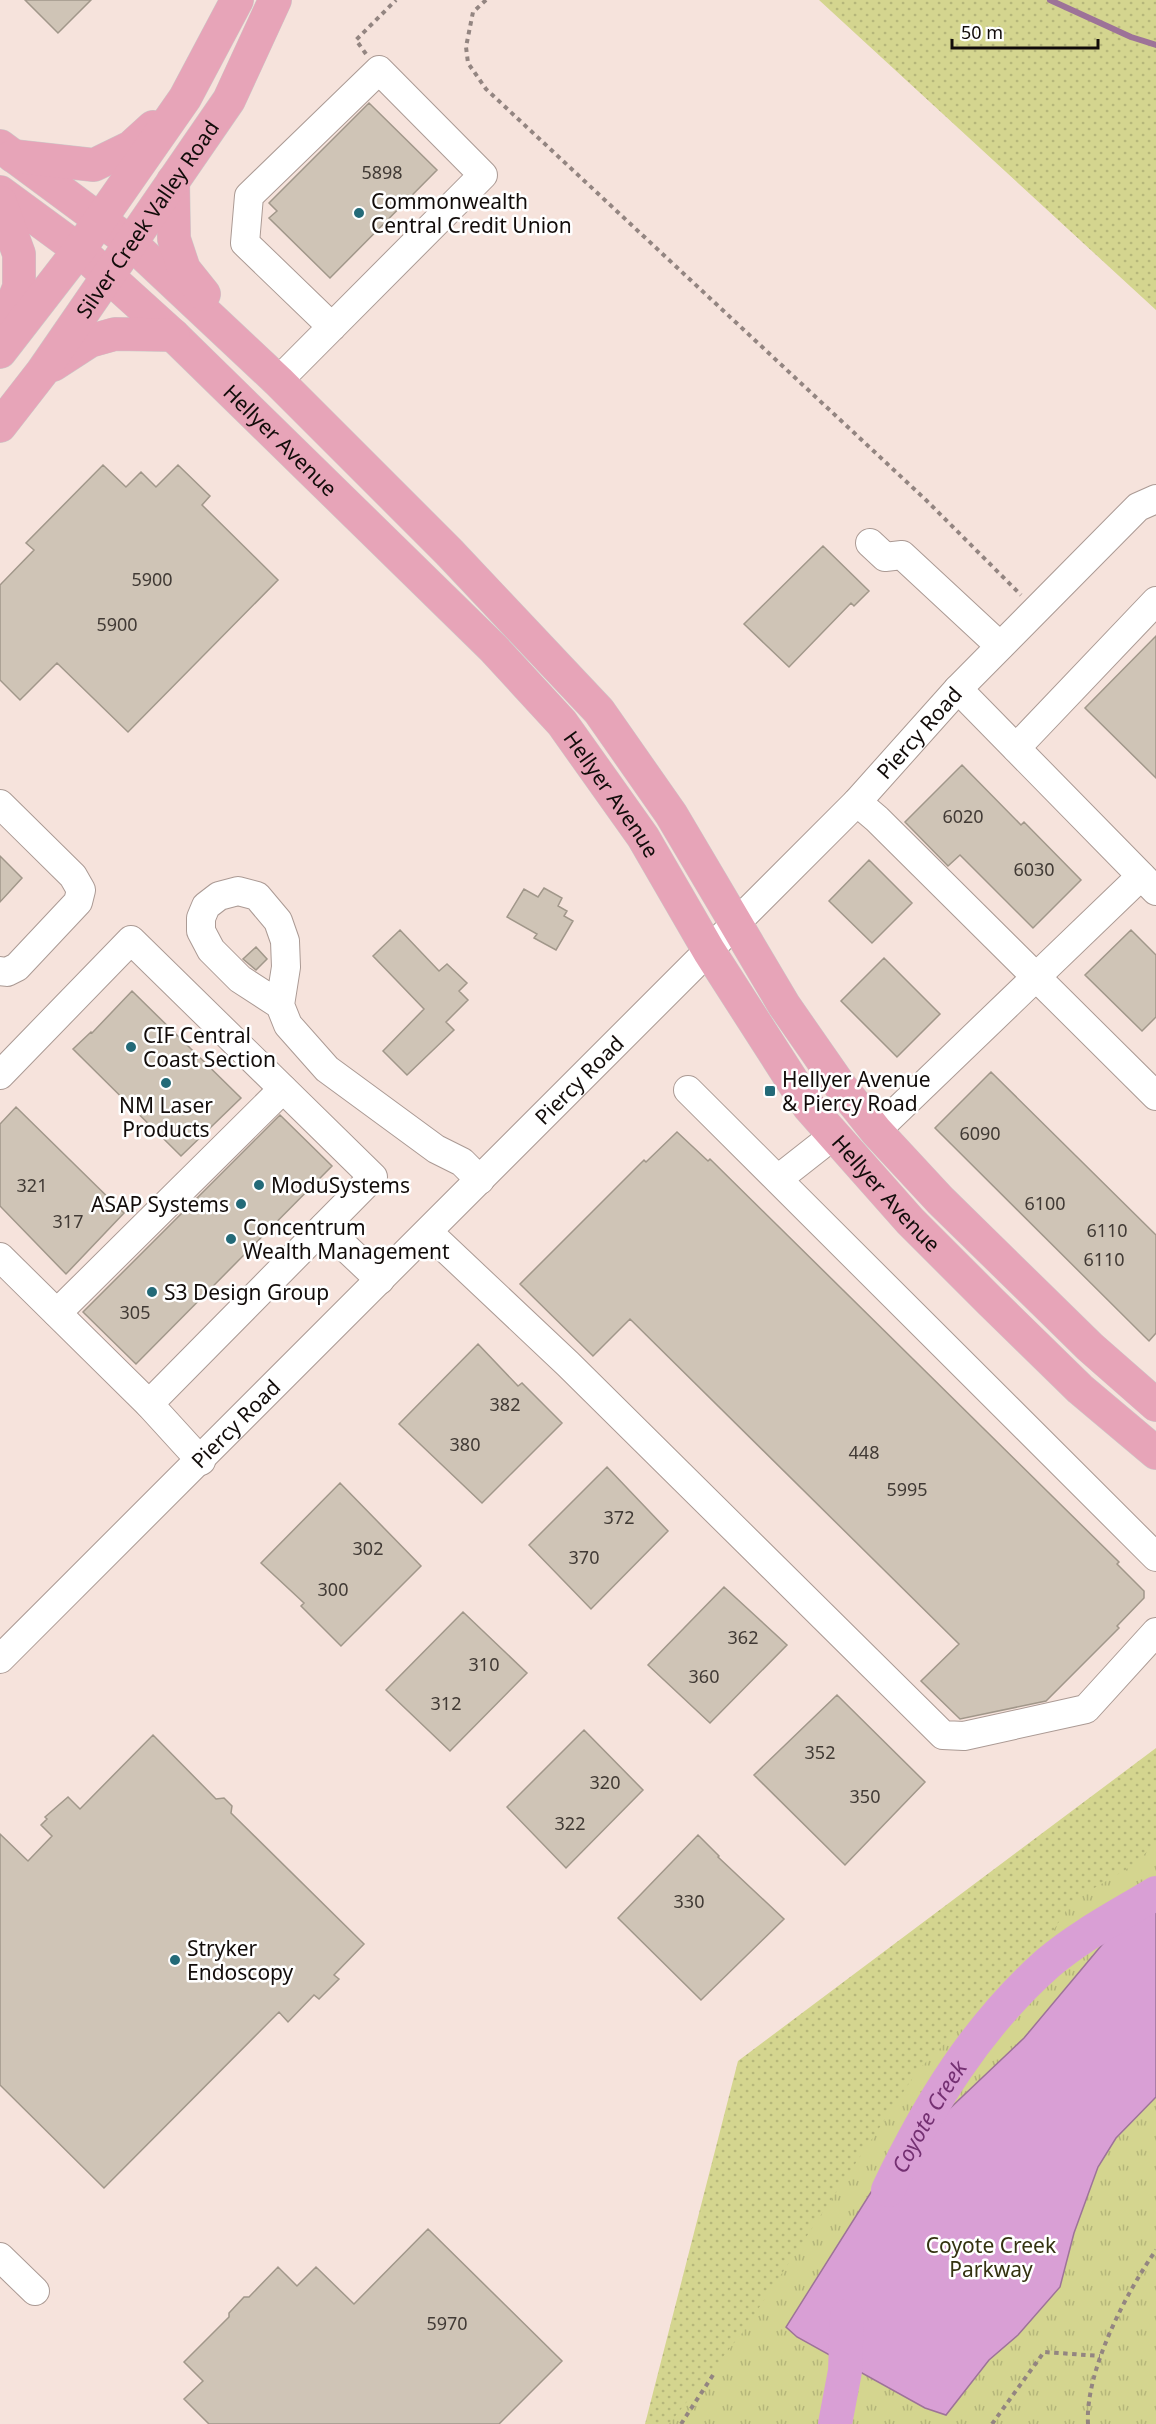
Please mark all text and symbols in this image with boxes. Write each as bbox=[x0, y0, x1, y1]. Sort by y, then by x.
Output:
scale bar bbox=[952, 12, 1098, 50]
text: 50 m bbox=[961, 20, 1003, 44]
street label: Silver Creek Valley Road bbox=[69, 115, 225, 323]
house number: 5898 bbox=[361, 160, 403, 184]
place label: Commonwealth Central Credit Union bbox=[371, 187, 572, 239]
marker: Commonwealth Central Credit Union bbox=[352, 206, 366, 220]
street label: Hellyer Avenue bbox=[217, 378, 343, 502]
house number: 5900 bbox=[131, 567, 173, 591]
house number: 5900 bbox=[96, 612, 138, 636]
street label: Piercy Road bbox=[870, 680, 968, 785]
street label: Hellyer Avenue bbox=[558, 725, 666, 862]
house number: 6020 bbox=[942, 804, 984, 828]
house number: 6030 bbox=[1013, 857, 1055, 881]
place label: CIF Central Coast Section bbox=[143, 1021, 276, 1073]
street label: Piercy Road bbox=[529, 1029, 630, 1130]
marker: CIF Central Coast Section bbox=[124, 1040, 138, 1054]
place label: Hellyer Avenue & Piercy Road bbox=[782, 1065, 931, 1117]
marker: NM Laser Products bbox=[159, 1076, 173, 1090]
marker: Hellyer Avenue & Piercy Road bbox=[763, 1084, 777, 1098]
place label: NM Laser Products bbox=[119, 1091, 213, 1143]
house number: 6090 bbox=[959, 1121, 1001, 1145]
street label: Hellyer Avenue bbox=[826, 1129, 947, 1258]
place label: ModuSystems bbox=[271, 1171, 410, 1199]
house number: 321 bbox=[17, 1173, 47, 1197]
marker: ModuSystems bbox=[252, 1178, 266, 1192]
place label: ASAP Systems bbox=[91, 1190, 229, 1218]
house number: 6100 bbox=[1024, 1191, 1066, 1215]
marker: ASAP Systems bbox=[234, 1197, 248, 1211]
house number: 317 bbox=[53, 1209, 83, 1233]
place label: Concentrum Wealth Management bbox=[243, 1213, 450, 1265]
house number: 6110 bbox=[1086, 1218, 1128, 1242]
marker: Concentrum Wealth Management bbox=[224, 1232, 238, 1246]
house number: 6110 bbox=[1083, 1247, 1125, 1271]
place label: S3 Design Group bbox=[164, 1278, 329, 1306]
marker: S3 Design Group bbox=[145, 1285, 159, 1299]
house number: 305 bbox=[120, 1300, 150, 1324]
street label: Piercy Road bbox=[185, 1373, 286, 1474]
house number: 382 bbox=[490, 1392, 520, 1416]
house number: 380 bbox=[450, 1432, 480, 1456]
house number: 448 bbox=[849, 1440, 879, 1464]
house number: 5995 bbox=[886, 1477, 928, 1501]
house number: 372 bbox=[604, 1505, 634, 1529]
house number: 302 bbox=[353, 1536, 383, 1560]
house number: 370 bbox=[569, 1545, 599, 1569]
house number: 300 bbox=[318, 1577, 348, 1601]
house number: 362 bbox=[728, 1625, 758, 1649]
house number: 310 bbox=[469, 1652, 499, 1676]
house number: 360 bbox=[689, 1664, 719, 1688]
house number: 312 bbox=[431, 1691, 461, 1715]
house number: 352 bbox=[805, 1740, 835, 1764]
house number: 320 bbox=[590, 1770, 620, 1794]
house number: 350 bbox=[850, 1784, 880, 1808]
house number: 322 bbox=[555, 1811, 585, 1835]
house number: 330 bbox=[674, 1889, 704, 1913]
place label: Stryker Endoscopy bbox=[187, 1934, 294, 1986]
marker: Stryker Endoscopy bbox=[168, 1953, 182, 1967]
water label: Coyote Creek bbox=[884, 2053, 973, 2178]
park label: Coyote Creek Parkway bbox=[926, 2231, 1057, 2283]
house number: 5970 bbox=[426, 2311, 468, 2335]

